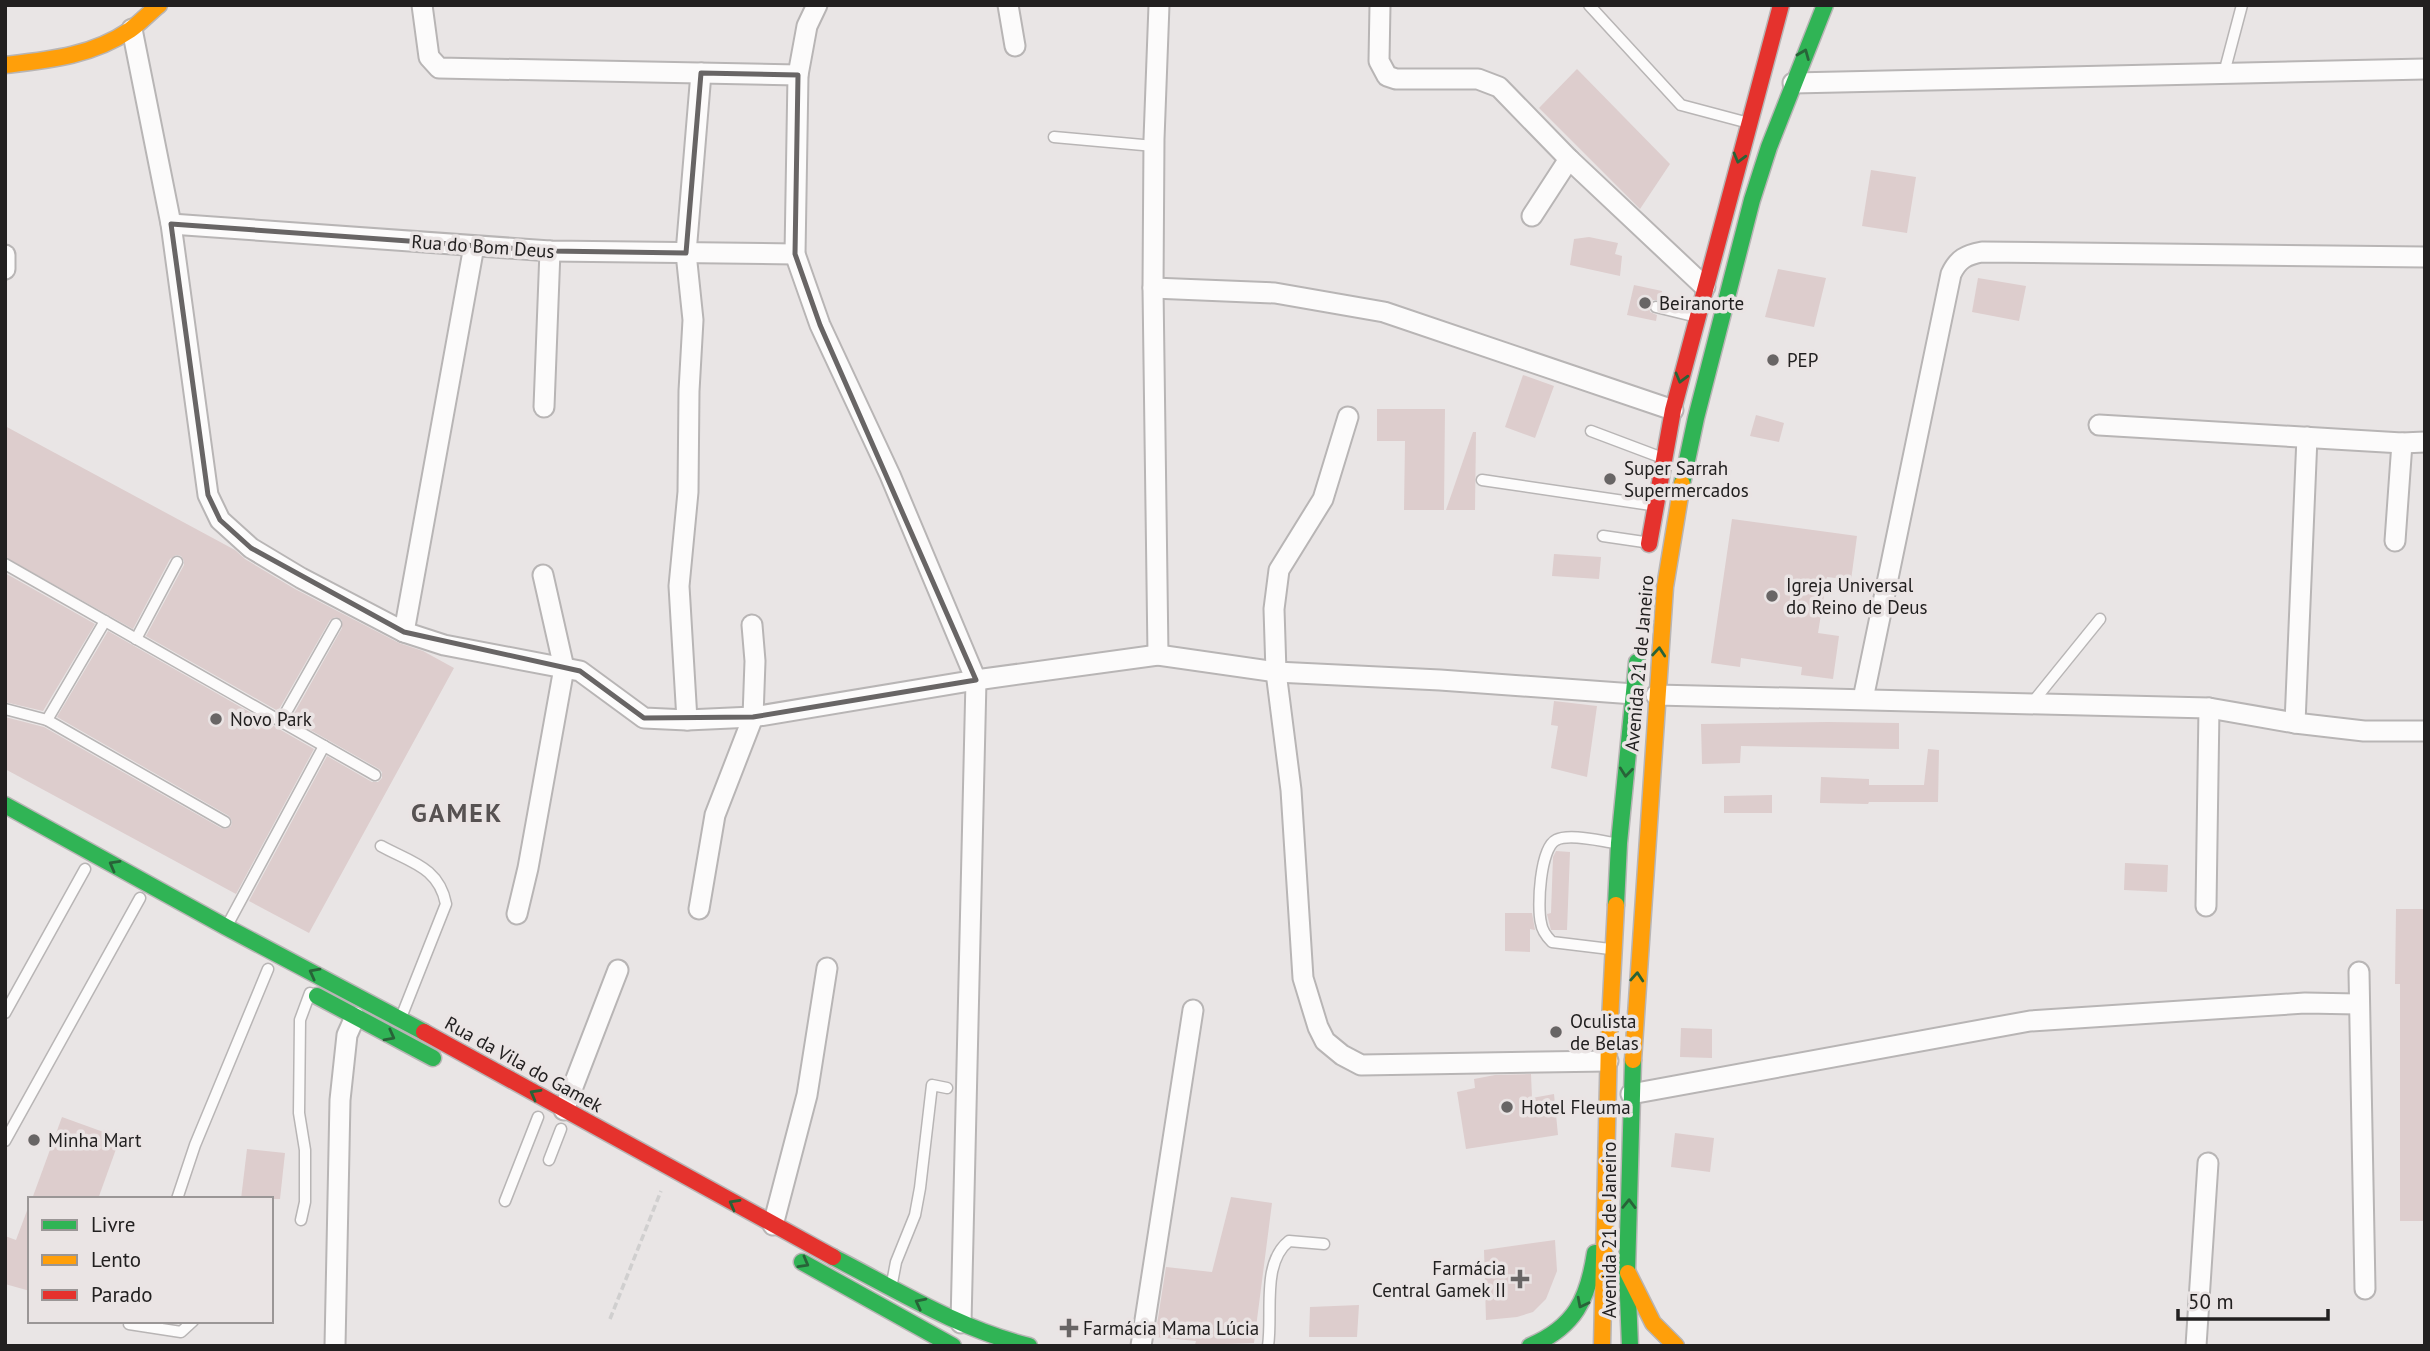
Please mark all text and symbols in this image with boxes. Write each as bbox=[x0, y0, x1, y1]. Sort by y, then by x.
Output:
one-way arrow bbox=[1796, 49, 1810, 61]
one-way arrow bbox=[1733, 152, 1747, 164]
street label: Rua do Bom Deus bbox=[411, 229, 555, 263]
place label: Beiranorte bbox=[1659, 291, 1744, 315]
marker: Beiranorte bbox=[1637, 295, 1653, 311]
place label: PEP bbox=[1787, 348, 1818, 372]
marker: PEP bbox=[1765, 352, 1781, 368]
one-way arrow bbox=[1675, 372, 1689, 384]
place label: Super Sarrah Supermercados bbox=[1624, 456, 1749, 502]
marker: Super Sarrah Supermercados bbox=[1602, 471, 1618, 487]
place label: Igreja Universal do Reino de Deus bbox=[1786, 573, 1928, 619]
street label: Avenida 21 de Janeiro bbox=[1619, 574, 1659, 752]
marker: Igreja Universal do Reino de Deus bbox=[1764, 588, 1780, 604]
one-way arrow bbox=[1651, 646, 1666, 657]
place label: Novo Park bbox=[230, 707, 312, 731]
marker: Novo Park bbox=[208, 711, 224, 727]
one-way arrow bbox=[1619, 767, 1634, 778]
district label: GAMEK bbox=[411, 796, 503, 829]
one-way arrow bbox=[108, 860, 121, 873]
one-way arrow bbox=[309, 968, 321, 981]
one-way arrow bbox=[1630, 971, 1645, 982]
place label: Oculista de Belas bbox=[1570, 1009, 1639, 1055]
street label: Rua da Vila do Gamek bbox=[441, 1011, 607, 1117]
marker: Oculista de Belas bbox=[1548, 1024, 1564, 1040]
one-way arrow bbox=[382, 1027, 395, 1041]
one-way arrow bbox=[530, 1088, 542, 1102]
place label: Hotel Fleuma bbox=[1521, 1095, 1631, 1119]
marker: Hotel Fleuma bbox=[1499, 1099, 1515, 1115]
place label: Minha Mart bbox=[48, 1128, 142, 1152]
marker: Minha Mart bbox=[26, 1132, 42, 1148]
street label: Avenida 21 de Janeiro bbox=[1597, 1142, 1621, 1318]
legend bbox=[28, 1197, 273, 1323]
one-way arrow bbox=[729, 1198, 742, 1212]
one-way arrow bbox=[1621, 1198, 1637, 1209]
text: Livre bbox=[91, 1211, 135, 1238]
text: Lento bbox=[91, 1246, 141, 1273]
one-way arrow bbox=[796, 1255, 809, 1268]
place label: Farmácia Central Gamek II bbox=[1372, 1256, 1506, 1302]
marker: Farmácia Central Gamek II bbox=[1512, 1271, 1528, 1287]
scale bar bbox=[2178, 1278, 2328, 1322]
text: Parado bbox=[91, 1281, 153, 1308]
text: 50 m bbox=[2188, 1288, 2234, 1315]
one-way arrow bbox=[1576, 1295, 1590, 1308]
one-way arrow bbox=[915, 1297, 927, 1311]
place label: Farmácia Mama Lúcia bbox=[1083, 1316, 1259, 1340]
marker: Farmácia Mama Lúcia bbox=[1061, 1320, 1077, 1336]

